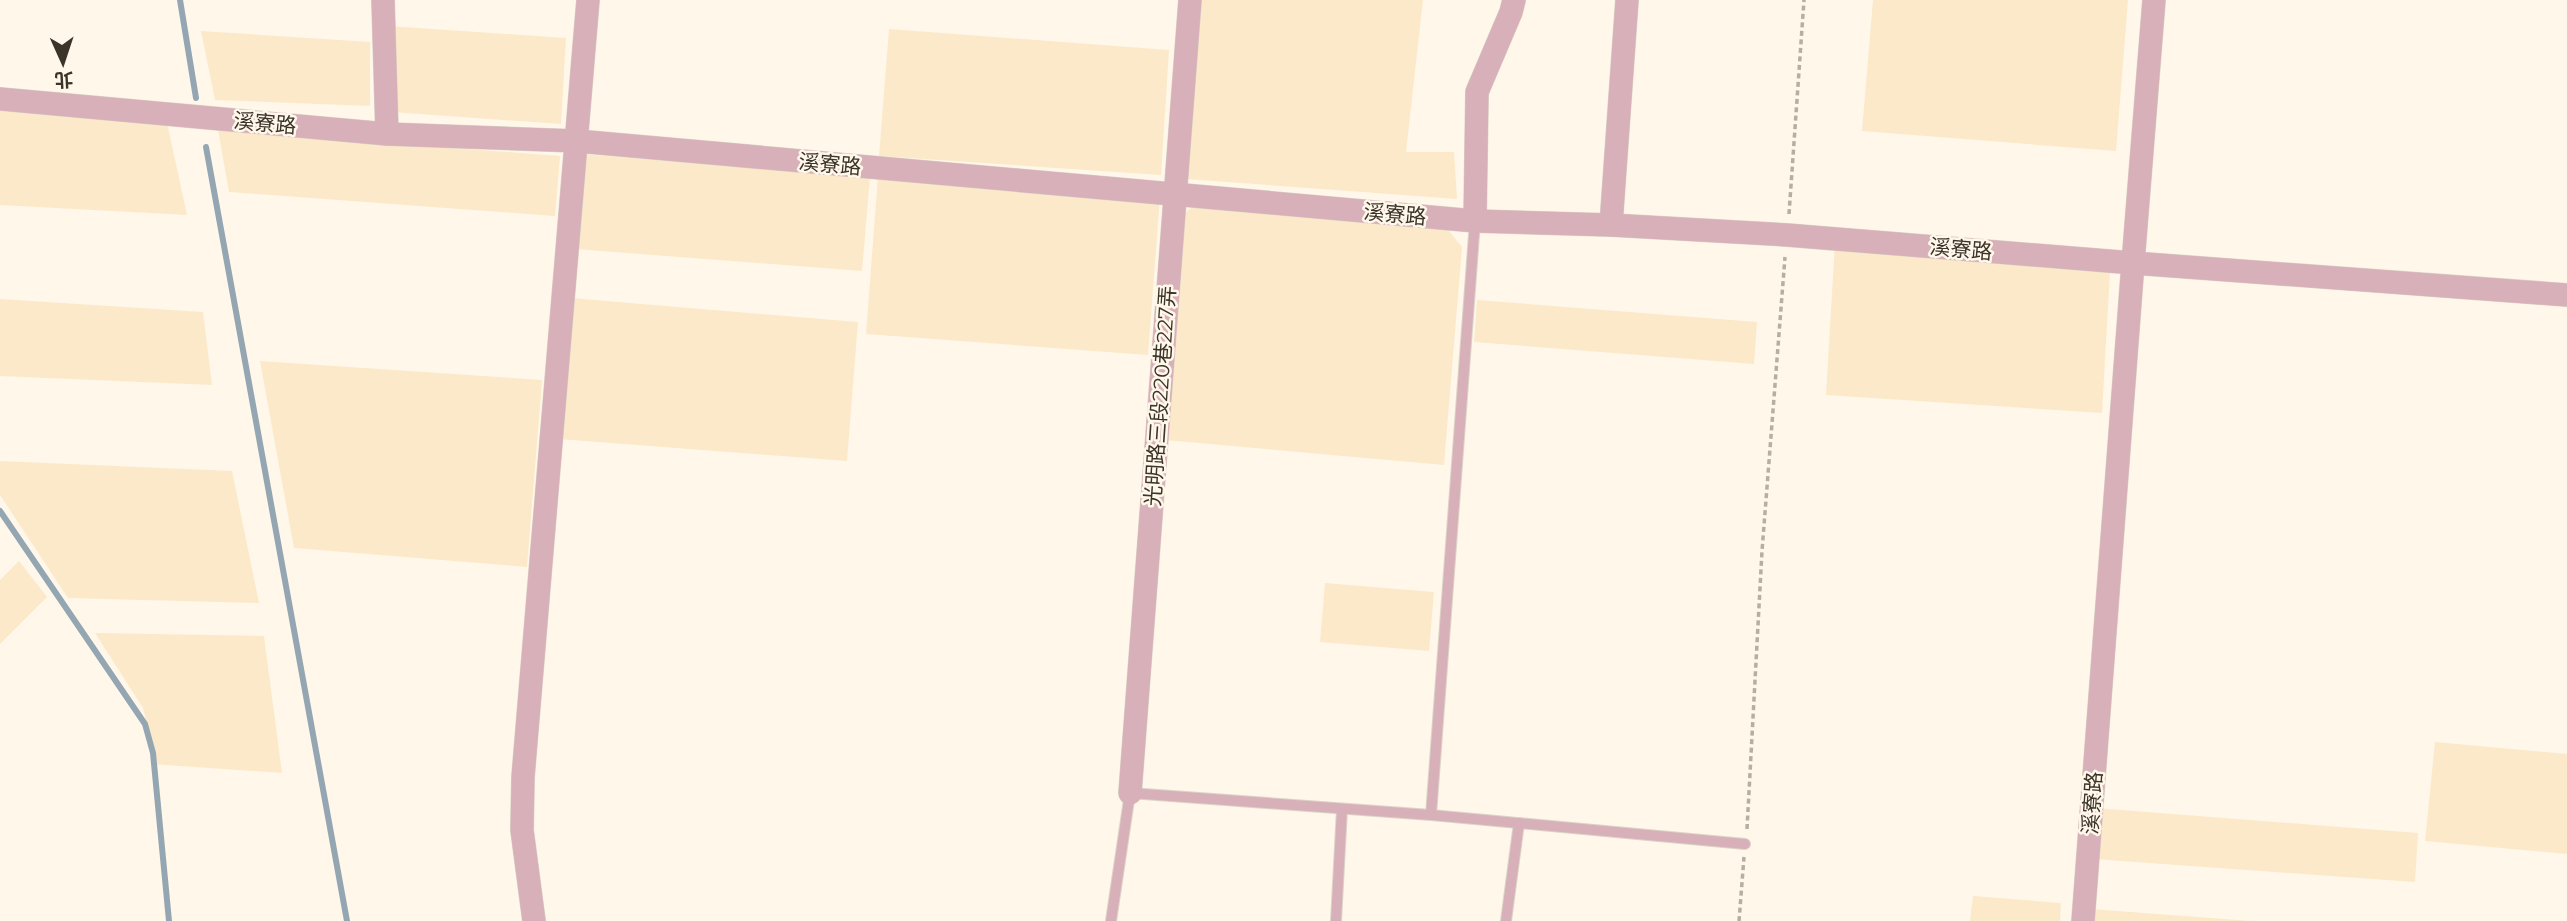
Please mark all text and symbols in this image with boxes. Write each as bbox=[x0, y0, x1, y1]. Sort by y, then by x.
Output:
north arrow bbox=[28, 28, 98, 98]
text: 北 bbox=[54, 67, 74, 91]
street label: 溪寮路 bbox=[233, 108, 297, 138]
street label: 溪寮路 bbox=[798, 149, 862, 179]
street label: 溪寮路 bbox=[1363, 199, 1427, 229]
street label: 溪寮路 bbox=[1929, 234, 1993, 264]
street label: 光明路三段220巷227弄 bbox=[1140, 285, 1180, 507]
street label: 溪寮路 bbox=[2077, 771, 2107, 835]

